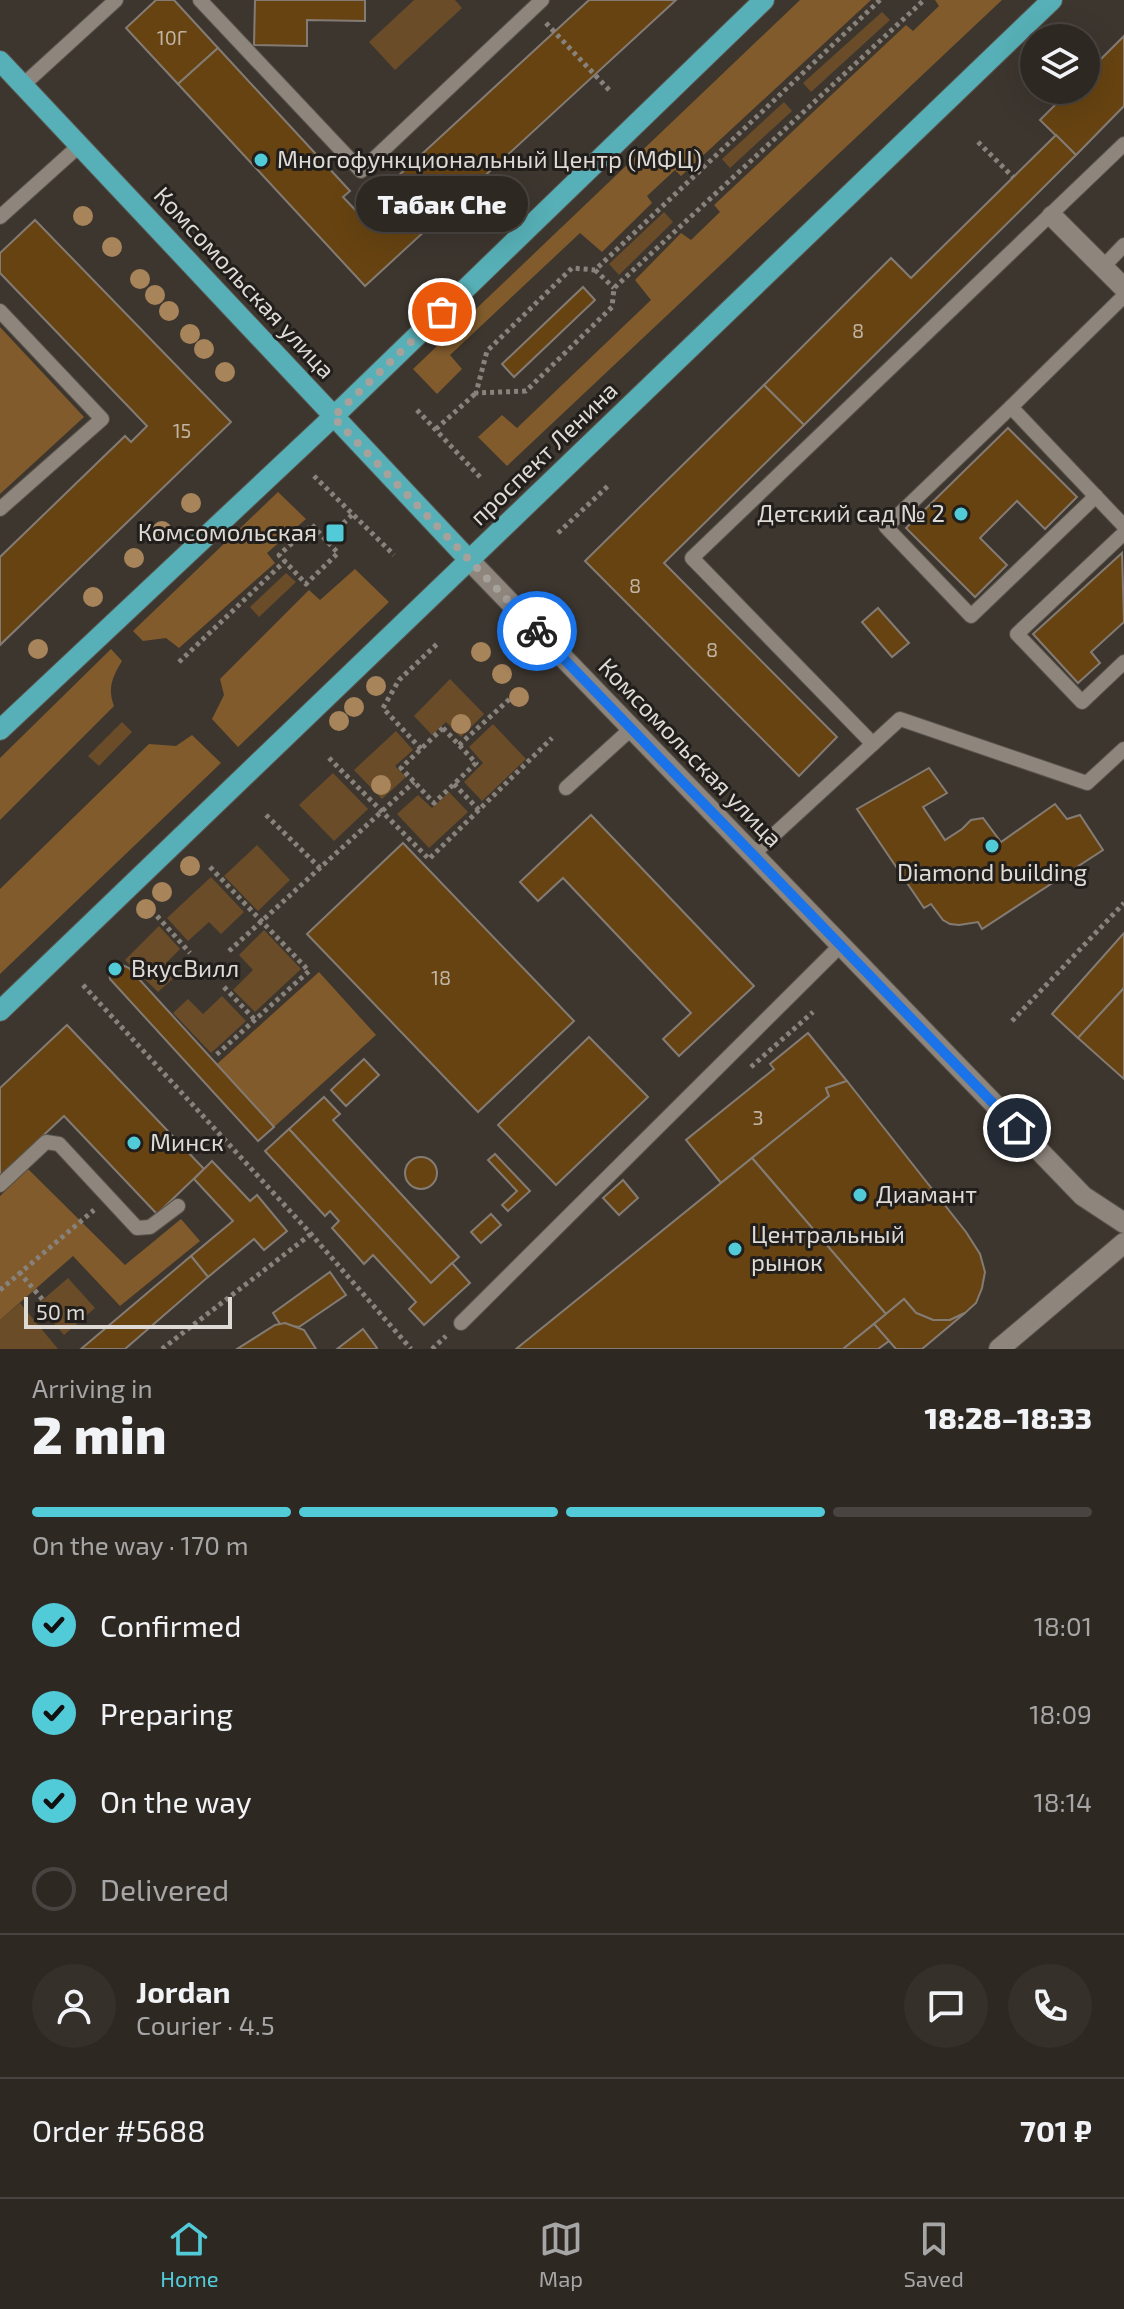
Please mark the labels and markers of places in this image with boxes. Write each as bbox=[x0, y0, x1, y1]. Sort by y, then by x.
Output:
place label: Многофункциональный Центр (МФЦ) bbox=[277, 144, 702, 174]
marker: Многофункциональный Центр (МФЦ) bbox=[252, 151, 270, 169]
callout: Табак Che bbox=[356, 176, 528, 232]
pin bbox=[408, 278, 476, 346]
place label: Детский сад № 2 bbox=[757, 498, 945, 527]
marker: Детский сад № 2 bbox=[952, 505, 970, 523]
place label: Комсомольская bbox=[138, 517, 317, 546]
marker: Комсомольская bbox=[324, 522, 346, 544]
marker: Diamond building bbox=[983, 837, 1001, 855]
place label: Diamond building bbox=[897, 857, 1087, 886]
place label: ВкусВилл bbox=[131, 953, 239, 983]
marker: ВкусВилл bbox=[106, 960, 124, 978]
pin bbox=[983, 1094, 1051, 1162]
place label: Минск bbox=[150, 1127, 224, 1156]
marker: Минск bbox=[125, 1134, 143, 1152]
place label: Диамант bbox=[876, 1179, 977, 1208]
marker: Диамант bbox=[851, 1186, 869, 1204]
place label: Центральный рынок bbox=[751, 1219, 905, 1276]
marker: Центральный рынок bbox=[726, 1240, 744, 1258]

